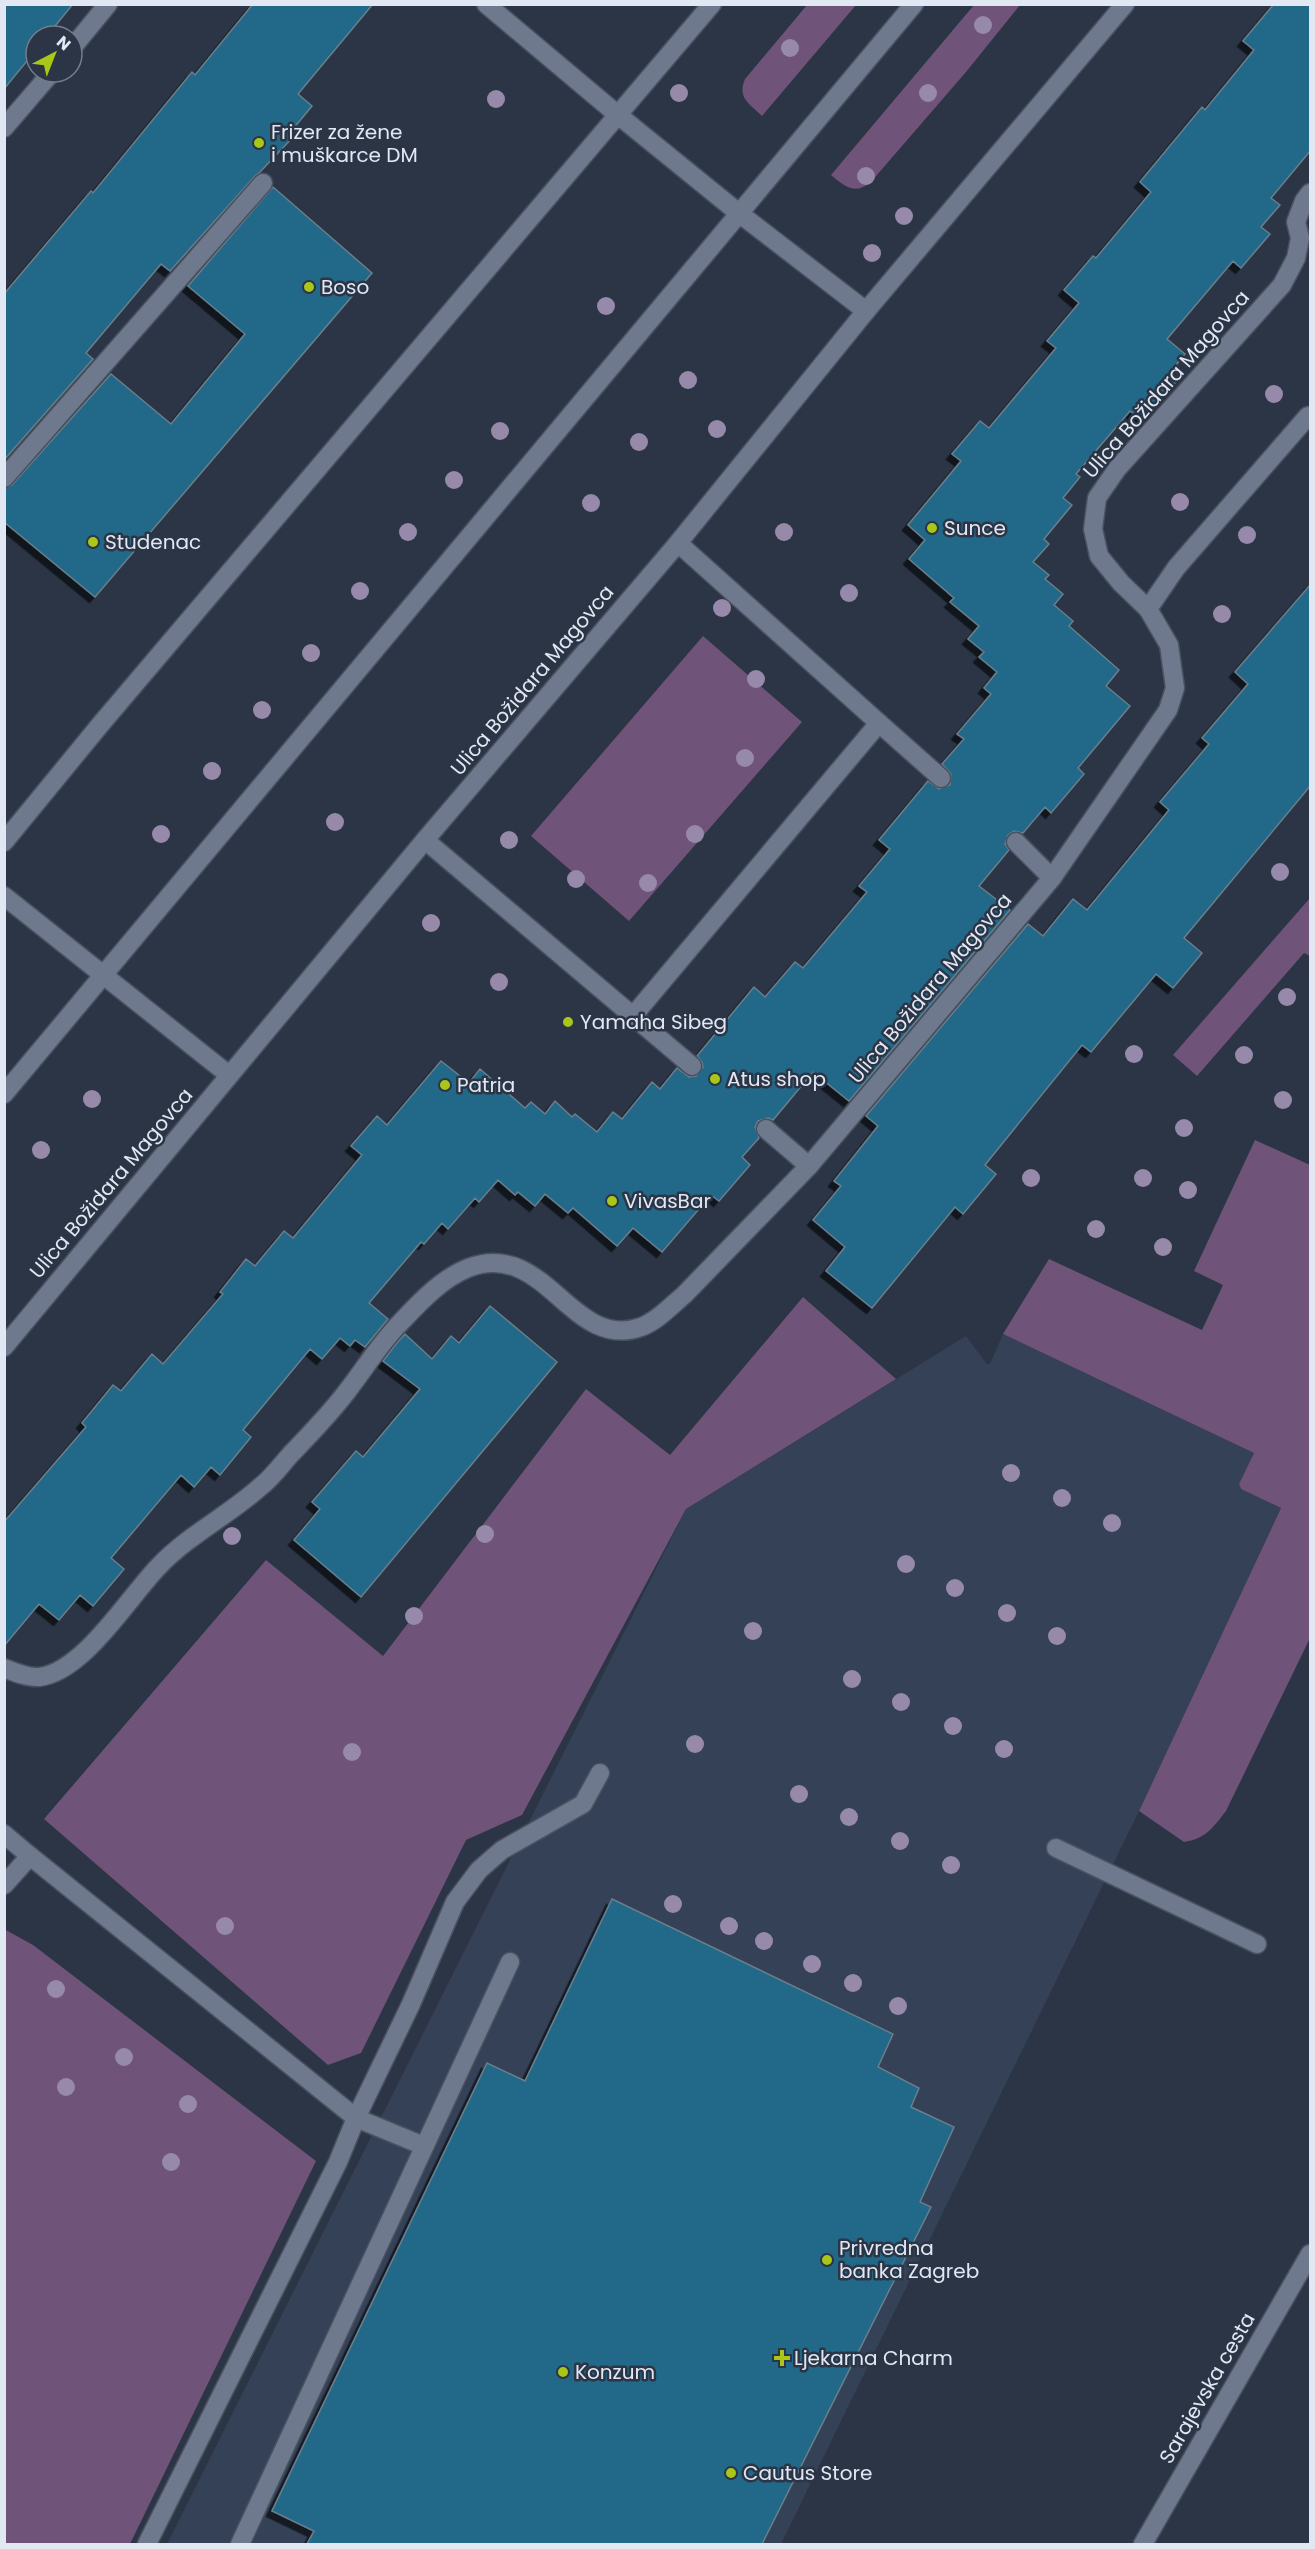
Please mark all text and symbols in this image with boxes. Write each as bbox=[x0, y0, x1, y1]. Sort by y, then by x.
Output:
north arrow bbox=[24, 24, 84, 84]
text: N bbox=[52, 31, 76, 56]
place label: Frizer za žene i muškarce DM bbox=[271, 118, 418, 169]
marker: Frizer za žene i muškarce DM bbox=[252, 136, 266, 150]
place label: Boso bbox=[321, 273, 369, 301]
marker: Boso bbox=[302, 280, 316, 294]
street label: Ulica Božidara Magovca bbox=[1076, 284, 1256, 484]
place label: Sunce bbox=[944, 514, 1006, 542]
marker: Sunce bbox=[925, 521, 939, 535]
place label: Studenac bbox=[105, 528, 201, 556]
marker: Studenac bbox=[86, 535, 100, 549]
street label: Ulica Božidara Magovca bbox=[444, 579, 620, 781]
street label: Ulica Božidara Magovca bbox=[842, 887, 1018, 1089]
place label: Yamaha Sibeg bbox=[580, 1008, 727, 1036]
marker: Yamaha Sibeg bbox=[561, 1015, 575, 1029]
place label: Atus shop bbox=[727, 1065, 826, 1093]
place label: Patria bbox=[457, 1071, 515, 1099]
marker: Atus shop bbox=[708, 1072, 722, 1086]
marker: Patria bbox=[438, 1078, 452, 1092]
street label: Ulica Božidara Magovca bbox=[23, 1082, 199, 1284]
place label: VivasBar bbox=[624, 1187, 711, 1215]
marker: VivasBar bbox=[605, 1194, 619, 1208]
place label: Privredna banka Zagreb bbox=[839, 2234, 979, 2285]
marker: Privredna banka Zagreb bbox=[820, 2253, 834, 2267]
street label: Sarajevska cesta bbox=[1152, 2307, 1262, 2469]
place label: Ljekarna Charm bbox=[794, 2344, 953, 2372]
marker: Ljekarna Charm bbox=[775, 2351, 789, 2365]
place label: Konzum bbox=[575, 2358, 655, 2386]
marker: Konzum bbox=[556, 2365, 570, 2379]
place label: Cautus Store bbox=[743, 2459, 872, 2487]
marker: Cautus Store bbox=[724, 2466, 738, 2480]

